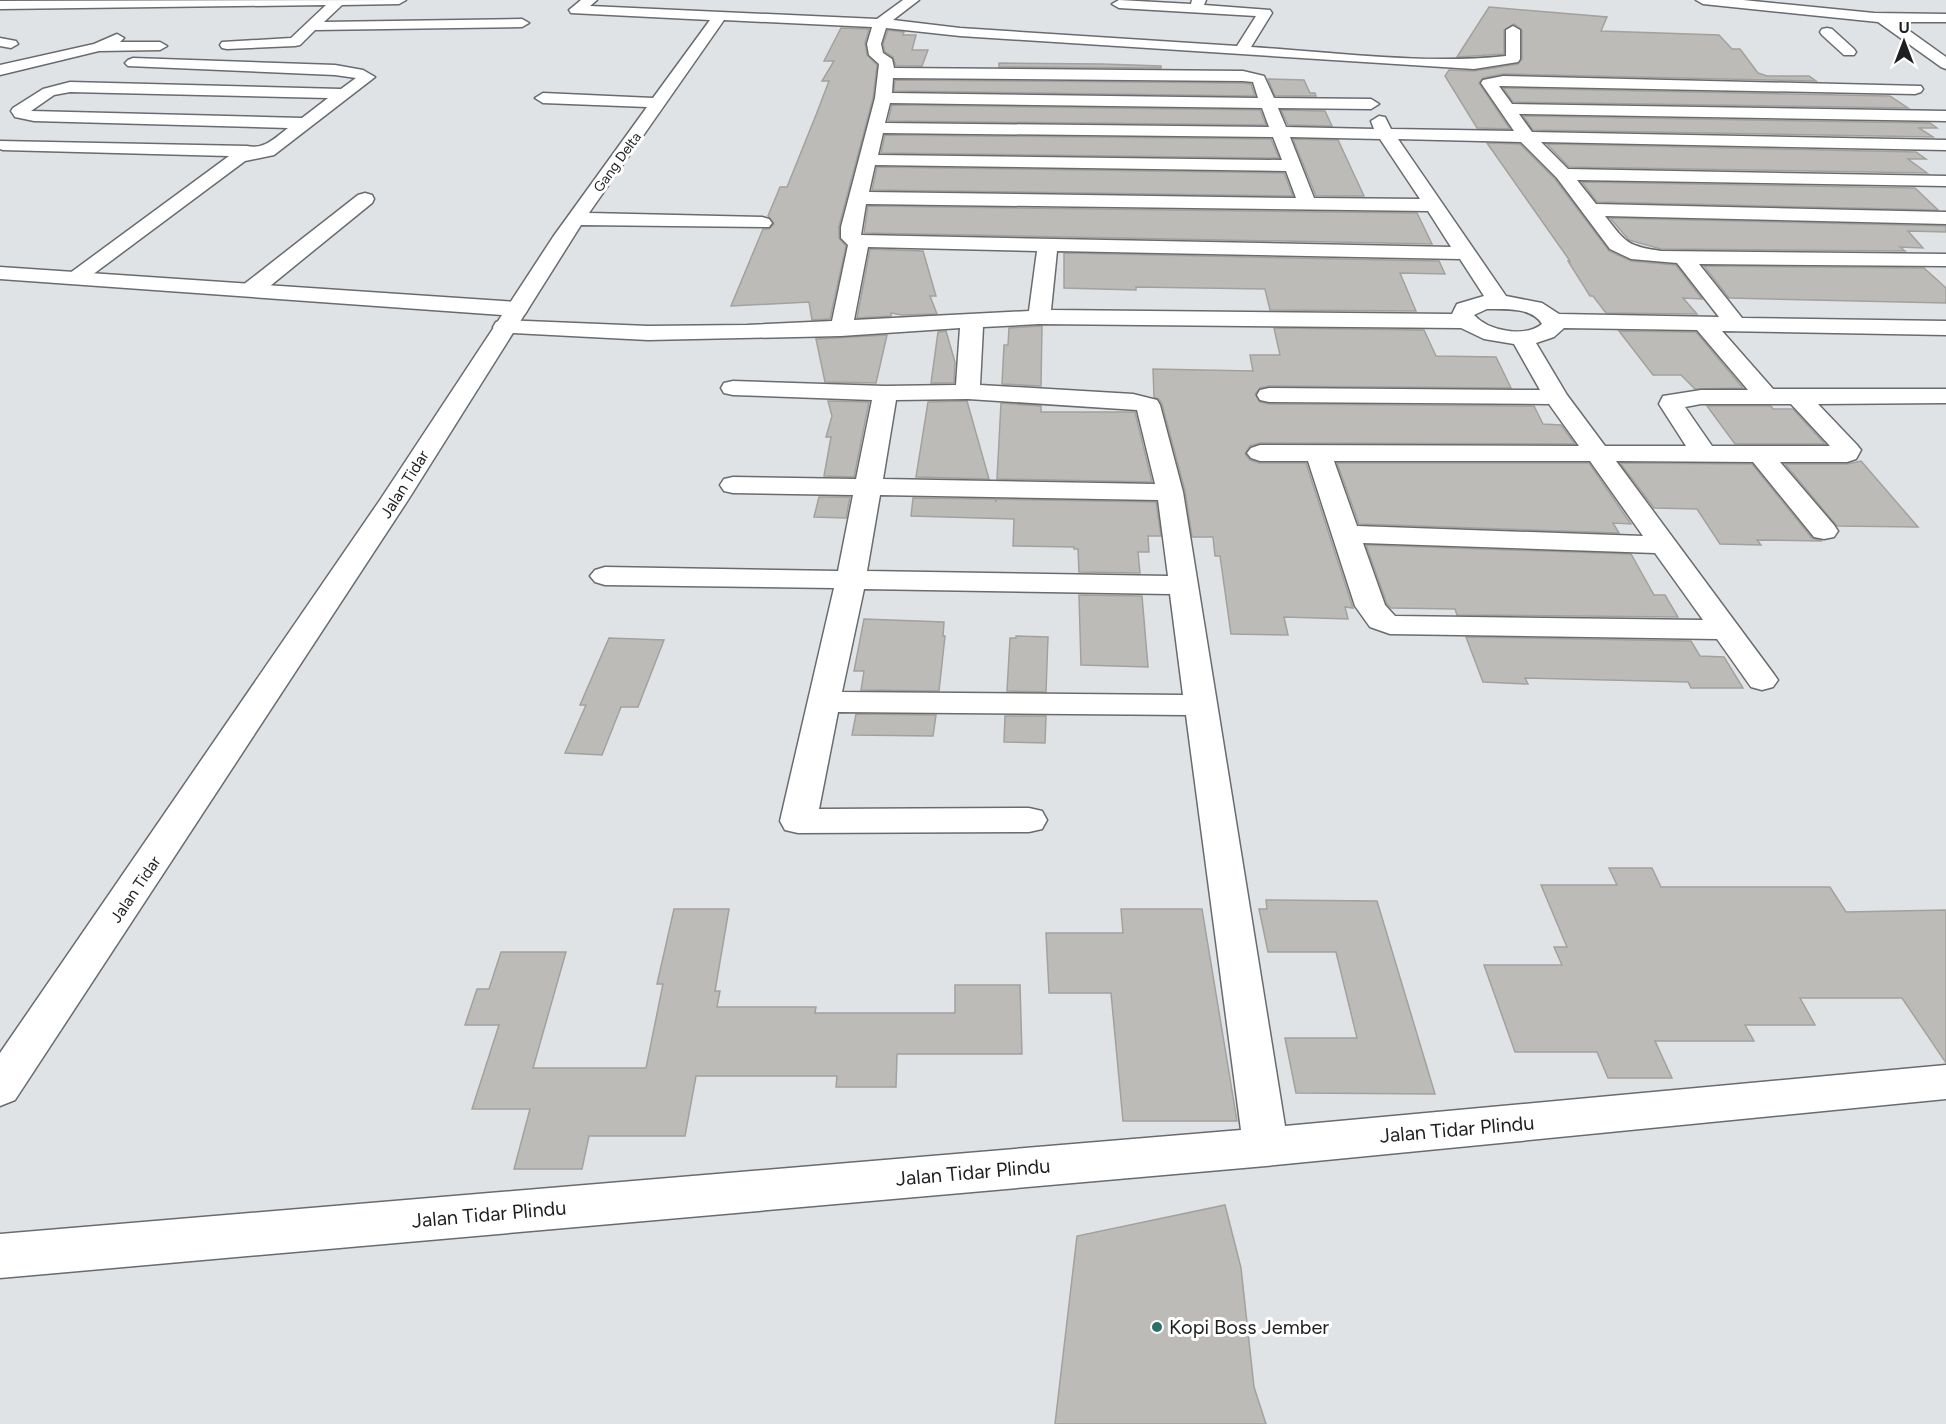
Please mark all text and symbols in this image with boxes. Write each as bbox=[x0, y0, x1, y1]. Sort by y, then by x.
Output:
north arrow bbox=[1874, 12, 1934, 72]
text: U bbox=[1898, 18, 1910, 37]
street label: Gang Delta bbox=[590, 129, 645, 196]
street label: Jalan Tidar bbox=[376, 446, 433, 522]
street label: Jalan Tidar bbox=[106, 852, 165, 926]
street label: Jalan Tidar Plindu bbox=[1379, 1110, 1535, 1148]
street label: Jalan Tidar Plindu bbox=[895, 1153, 1051, 1191]
street label: Jalan Tidar Plindu bbox=[411, 1195, 567, 1233]
place label: Kopi Boss Jember bbox=[1169, 1315, 1329, 1339]
marker: Kopi Boss Jember bbox=[1150, 1320, 1164, 1334]

